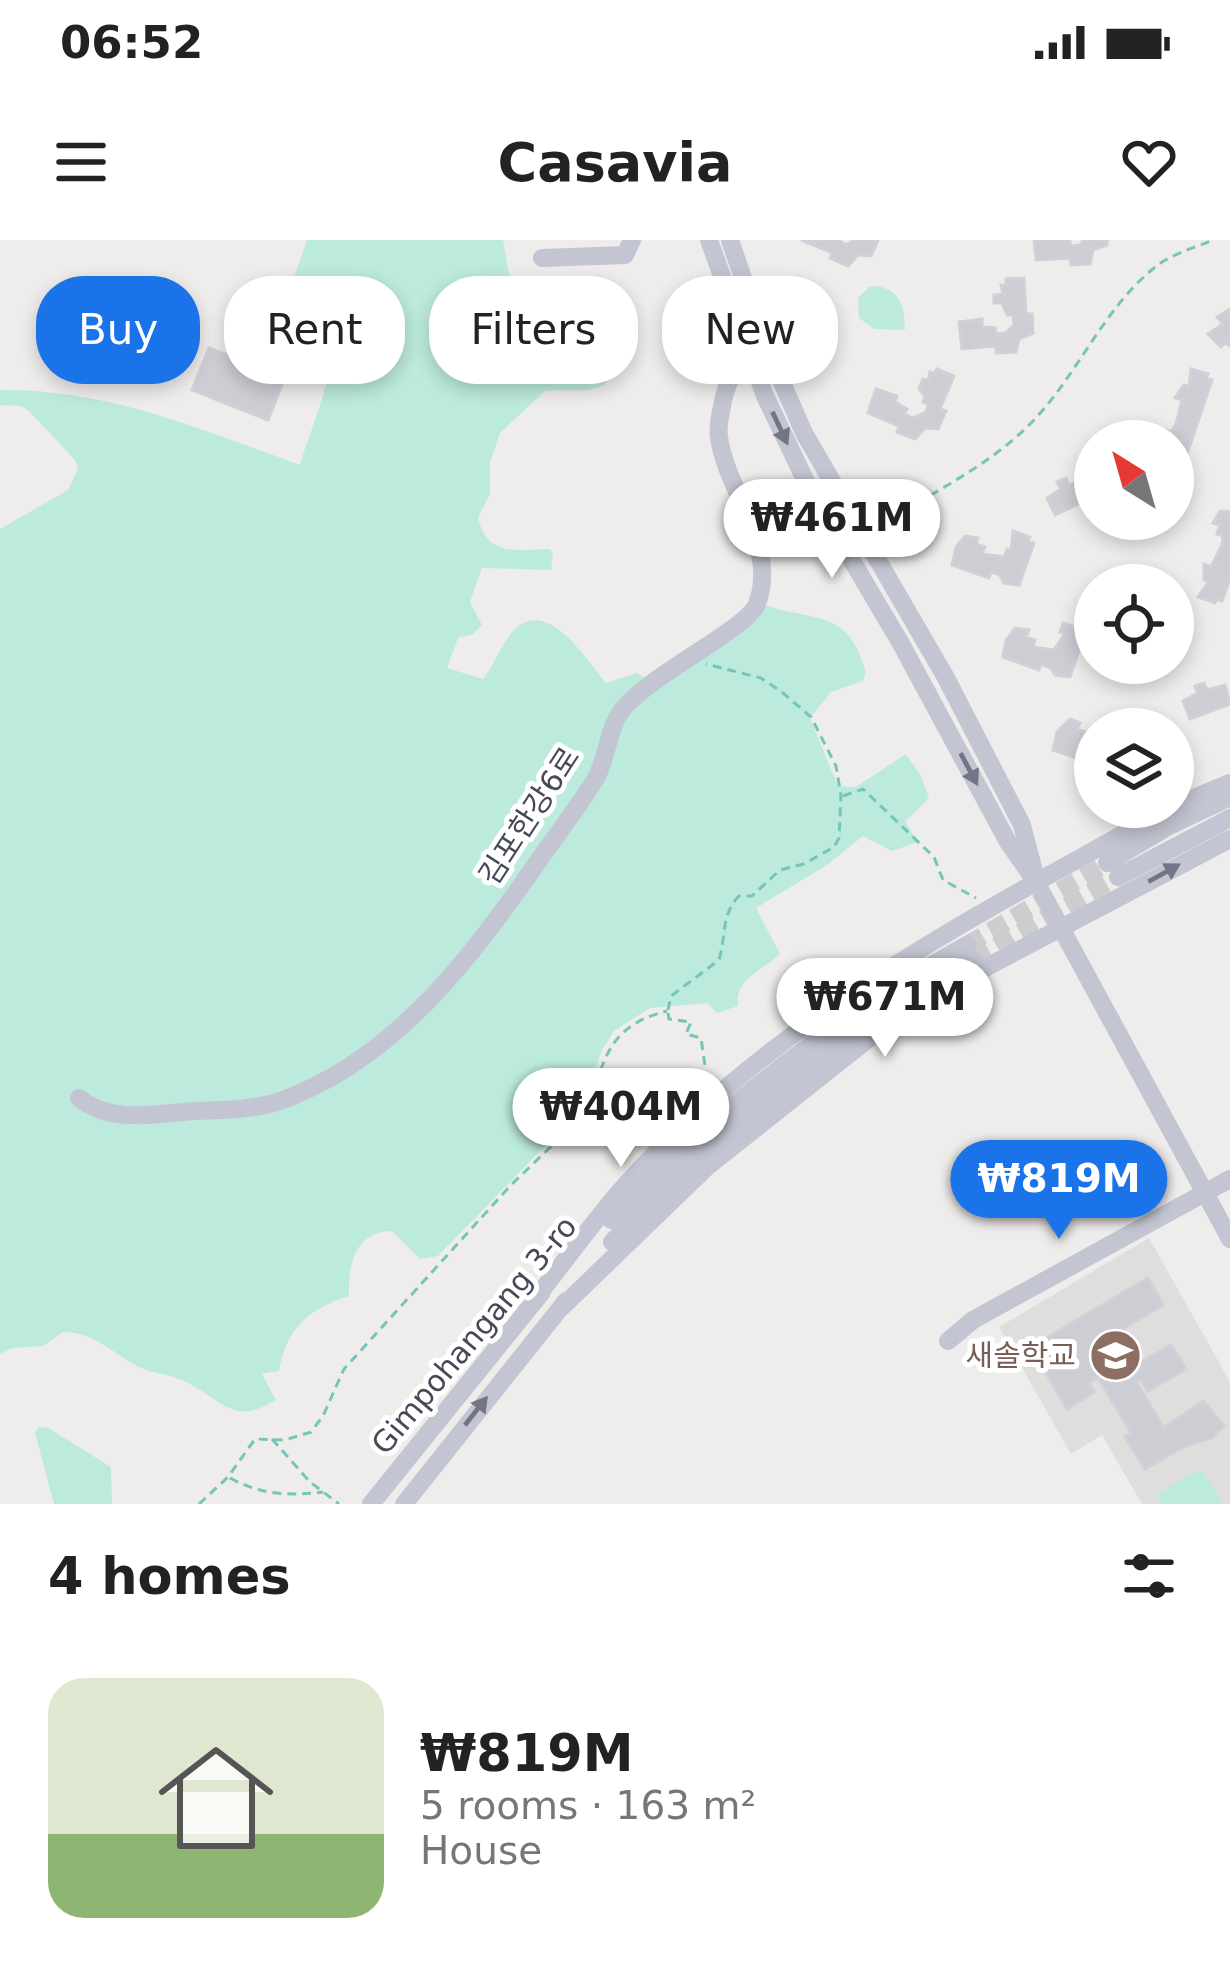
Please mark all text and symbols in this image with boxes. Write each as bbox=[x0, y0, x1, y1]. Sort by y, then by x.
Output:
text: 06:52 bbox=[60, 16, 203, 69]
icon: menu bbox=[48, 129, 114, 195]
icon: heart bbox=[1116, 129, 1182, 195]
text: Casavia bbox=[498, 131, 732, 194]
chip: Buy bbox=[36, 276, 200, 384]
chip: Rent bbox=[224, 276, 405, 384]
chip: Filters bbox=[429, 276, 638, 384]
chip: New bbox=[662, 276, 838, 384]
one-way arrow bbox=[770, 411, 790, 446]
north arrow bbox=[1074, 420, 1194, 540]
map controls bbox=[1074, 420, 1194, 828]
pin: ₩461M bbox=[748, 479, 916, 581]
text: ₩461M bbox=[750, 495, 914, 540]
button: locate bbox=[1074, 564, 1194, 684]
button: layers bbox=[1074, 708, 1194, 828]
street label: 김포한강6로 bbox=[472, 741, 586, 891]
one-way arrow bbox=[958, 751, 979, 786]
one-way arrow bbox=[1146, 863, 1181, 884]
pin: ₩671M bbox=[801, 958, 969, 1060]
text: ₩671M bbox=[803, 974, 967, 1019]
pin: ₩404M bbox=[537, 1068, 705, 1170]
text: ₩404M bbox=[539, 1084, 703, 1129]
pin: ₩819M bbox=[975, 1140, 1143, 1242]
text: ₩819M bbox=[977, 1156, 1141, 1201]
street label: Gimpohangang 3-ro bbox=[364, 1209, 584, 1461]
school or university icon: 새솔학교 bbox=[1087, 1327, 1143, 1383]
place label: 새솔학교 bbox=[966, 1338, 1076, 1373]
one-way arrow bbox=[463, 1396, 488, 1427]
icon: filters bbox=[1116, 1543, 1182, 1609]
text: 4 homes bbox=[48, 1547, 291, 1606]
text: ₩819M bbox=[420, 1724, 633, 1783]
icon: home bbox=[144, 1726, 288, 1870]
text: 5 rooms · 163 m² bbox=[420, 1783, 756, 1828]
text: House bbox=[420, 1828, 542, 1873]

